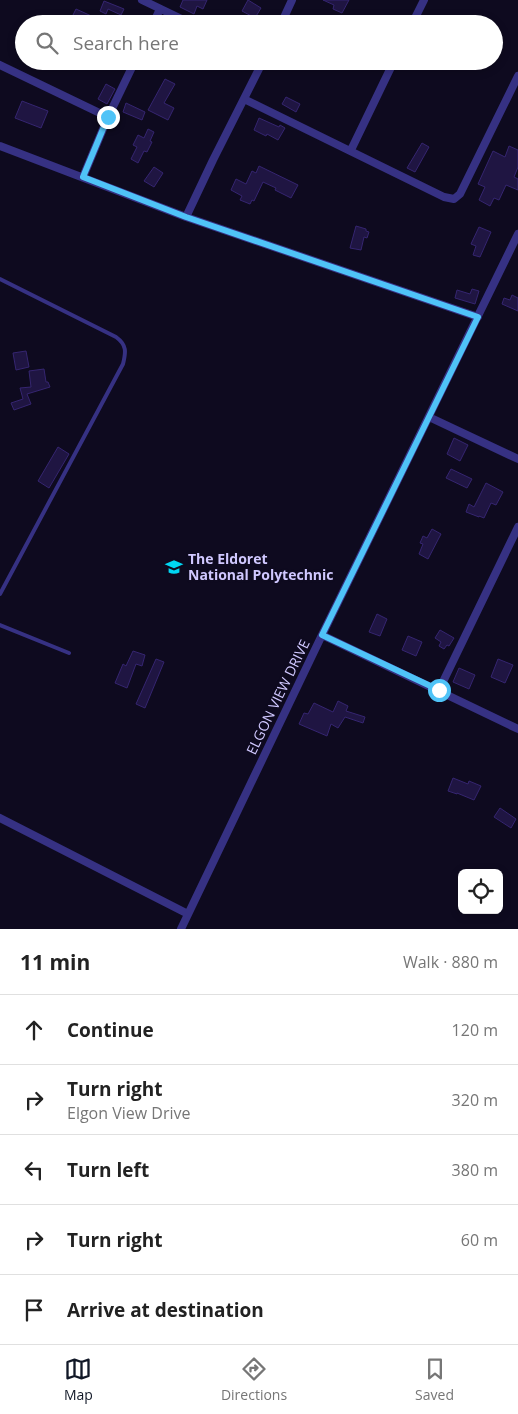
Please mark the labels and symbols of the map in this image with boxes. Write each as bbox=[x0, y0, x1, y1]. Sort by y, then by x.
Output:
route end bbox=[97, 106, 120, 129]
place label: The Eldoret National Polytechnic bbox=[188, 549, 334, 584]
school or university icon: The Eldoret National Polytechnic bbox=[164, 557, 184, 577]
street label: ELGON VIEW DRIVE bbox=[241, 636, 314, 757]
route start bbox=[428, 679, 451, 702]

